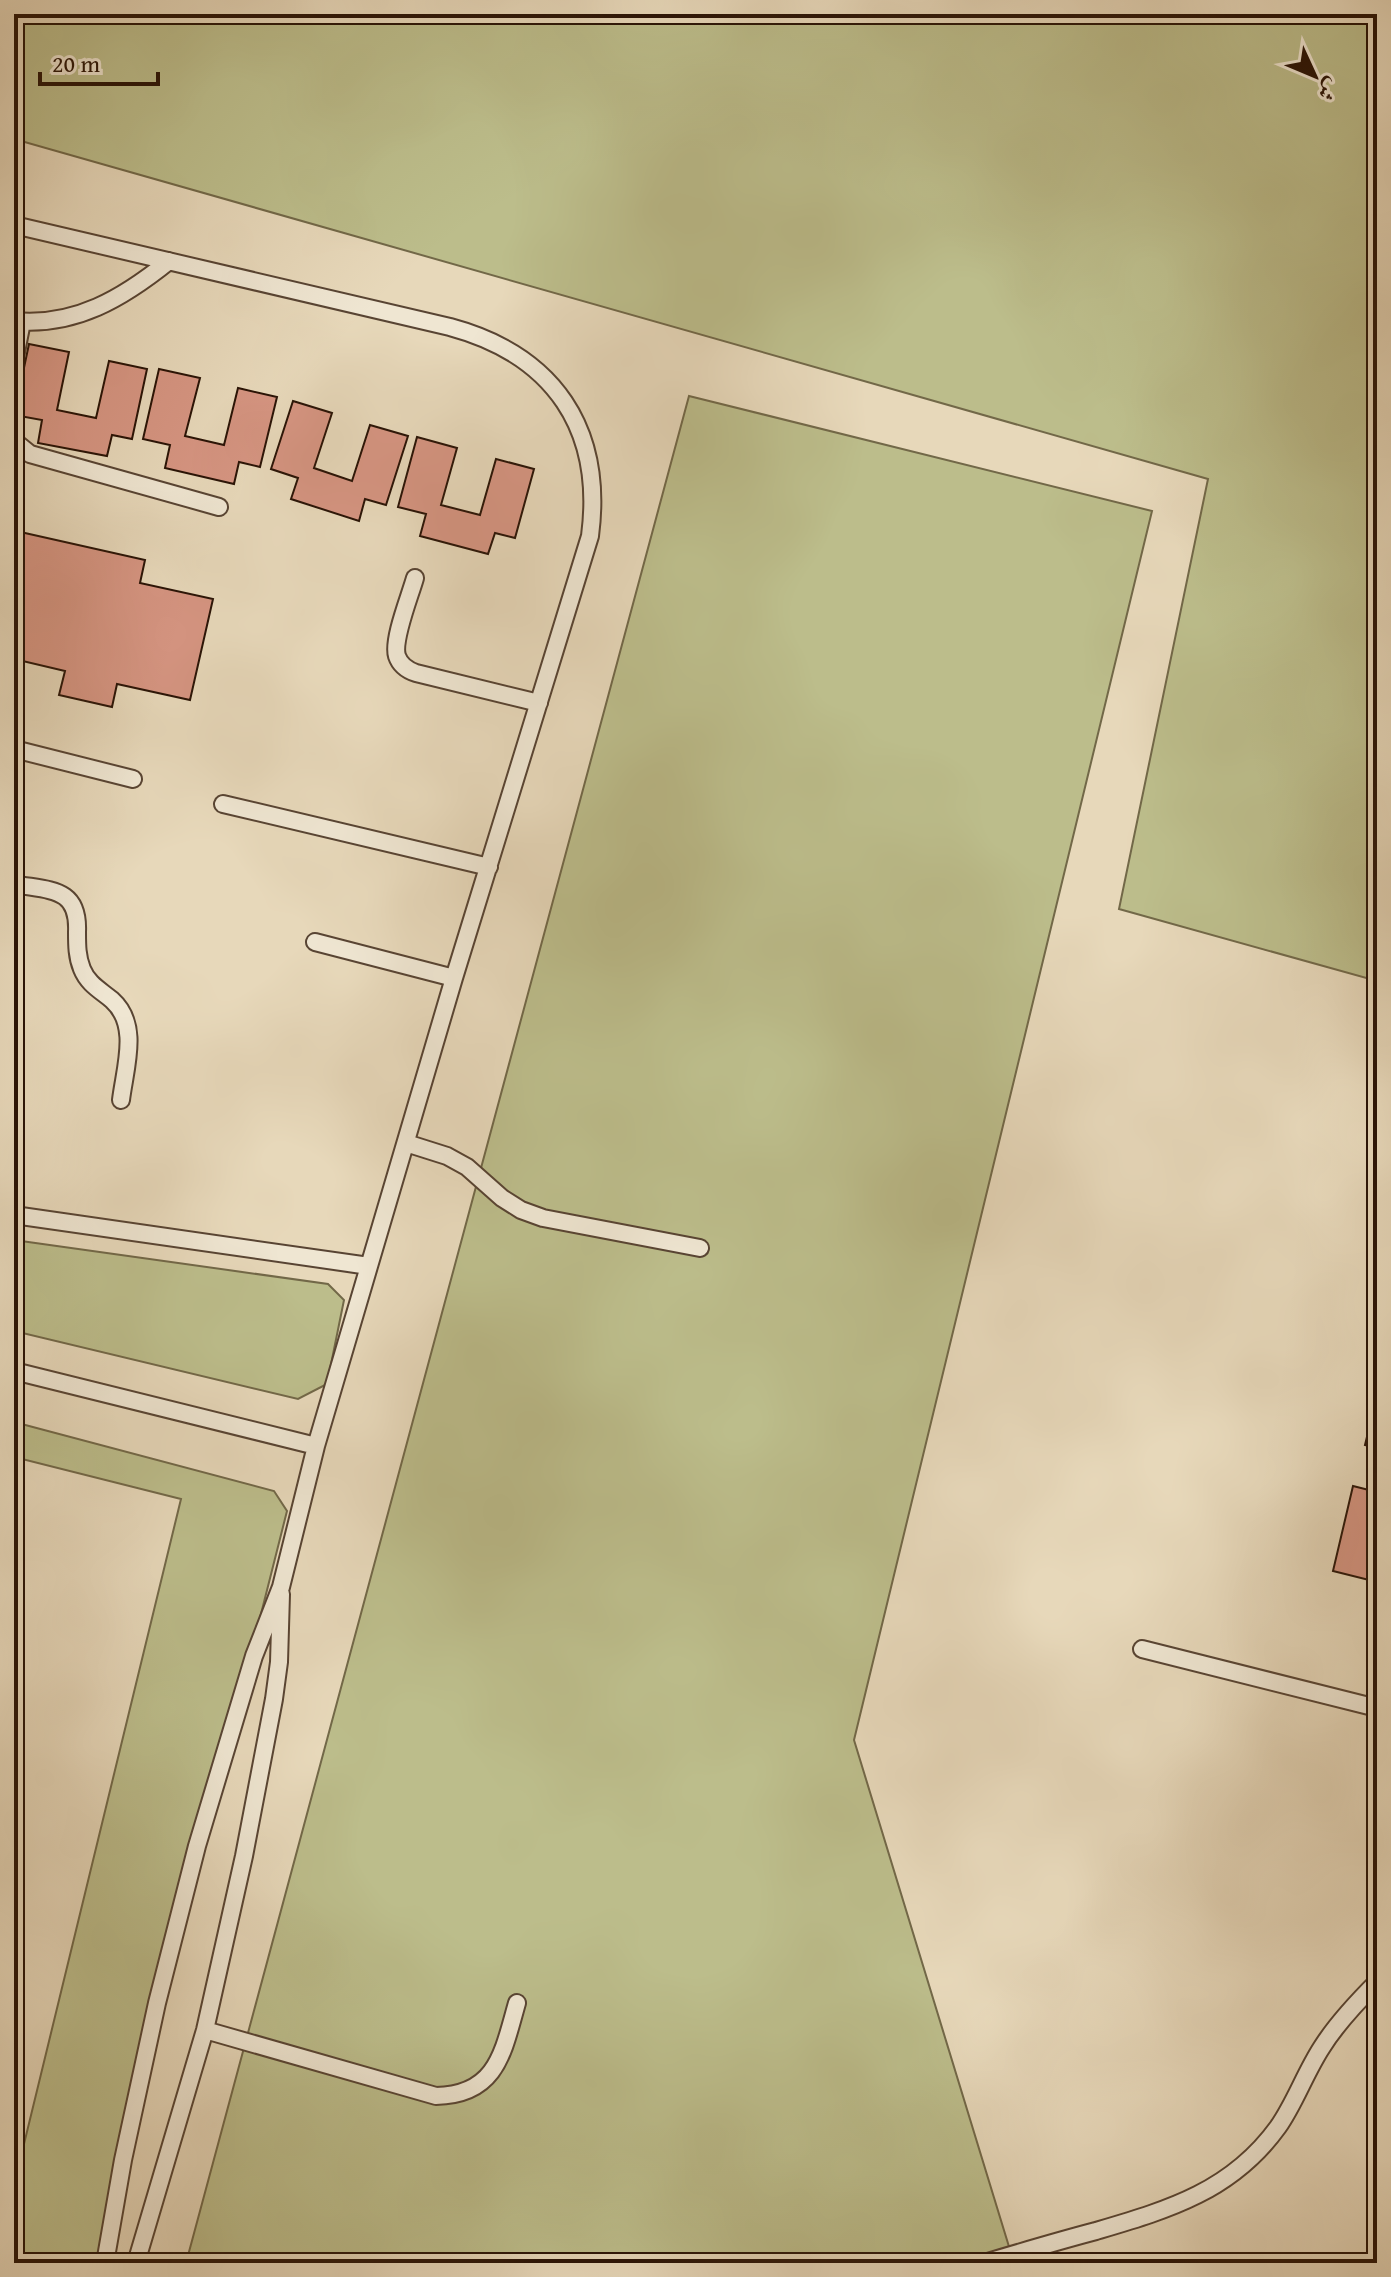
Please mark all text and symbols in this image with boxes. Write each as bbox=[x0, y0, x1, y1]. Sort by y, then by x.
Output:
scale bar bbox=[40, 36, 158, 86]
north arrow bbox=[1275, 36, 1355, 116]
text: 20 m bbox=[52, 46, 100, 81]
text: ش bbox=[1310, 71, 1348, 109]

